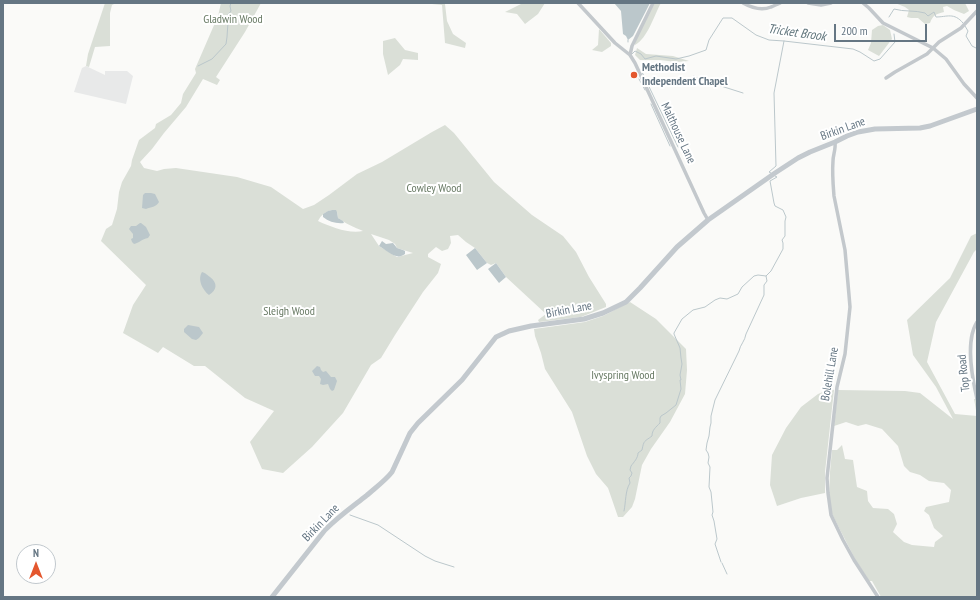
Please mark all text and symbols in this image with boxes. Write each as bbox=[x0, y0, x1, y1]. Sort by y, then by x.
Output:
park label: Gladwin Wood bbox=[203, 13, 263, 27]
scale bar bbox=[836, 16, 929, 42]
water label: Tricket Brook bbox=[767, 21, 827, 45]
text: 200 m bbox=[841, 23, 868, 38]
place label: Methodist Independent Chapel bbox=[642, 61, 728, 89]
marker: Methodist Independent Chapel bbox=[629, 70, 639, 80]
street label: Malthouse Lane bbox=[658, 100, 698, 166]
street label: Birkin Lane bbox=[819, 114, 867, 144]
park label: Cowley Wood bbox=[406, 182, 462, 196]
street label: Birkin Lane bbox=[545, 299, 593, 321]
park label: Sleigh Wood bbox=[263, 305, 315, 319]
street label: Bolehill Lane bbox=[818, 346, 842, 402]
street label: Top Road bbox=[955, 354, 973, 392]
park label: Ivyspring Wood bbox=[591, 369, 655, 383]
street label: Birkin Lane bbox=[300, 501, 342, 545]
north arrow bbox=[16, 544, 56, 584]
text: N bbox=[33, 546, 39, 560]

